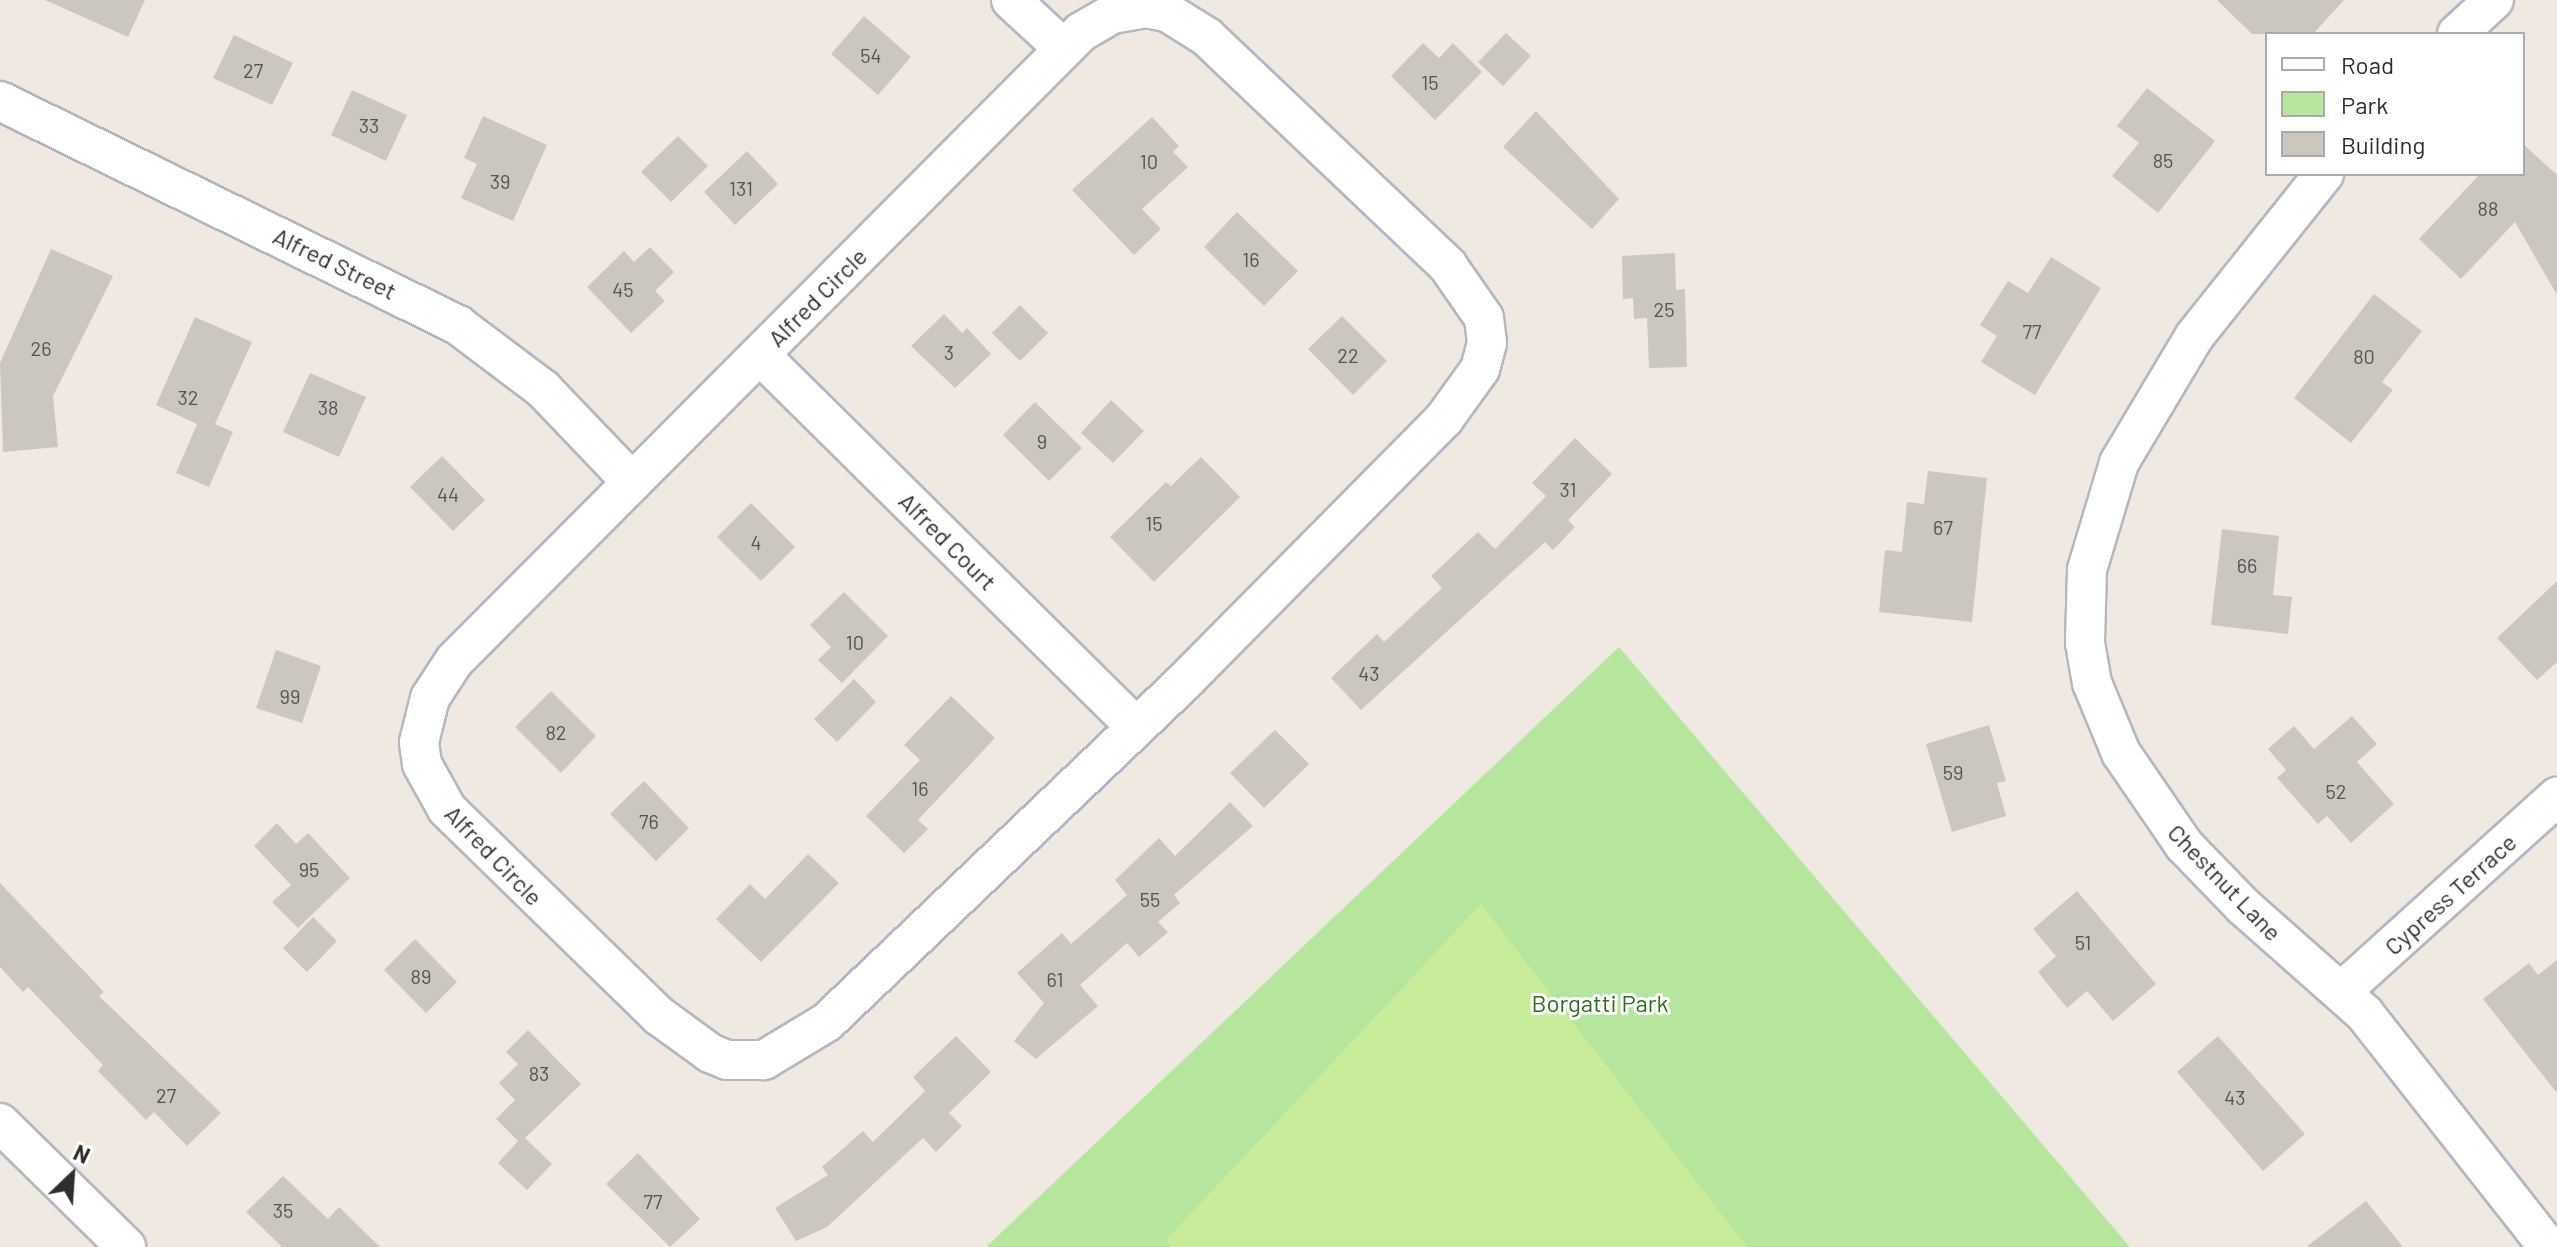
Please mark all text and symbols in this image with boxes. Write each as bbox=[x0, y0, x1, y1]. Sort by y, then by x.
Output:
legend bbox=[2265, 32, 2525, 176]
house number: 54 bbox=[860, 43, 882, 67]
text: Road bbox=[2341, 50, 2394, 79]
house number: 27 bbox=[243, 58, 263, 82]
house number: 15 bbox=[1421, 70, 1439, 94]
text: Park bbox=[2341, 90, 2388, 119]
house number: 33 bbox=[359, 113, 379, 137]
text: Building bbox=[2341, 130, 2425, 159]
house number: 85 bbox=[2153, 148, 2173, 172]
house number: 10 bbox=[1140, 149, 1158, 173]
house number: 39 bbox=[490, 169, 510, 193]
house number: 131 bbox=[729, 176, 753, 200]
house number: 88 bbox=[2478, 196, 2498, 220]
street label: Alfred Street bbox=[269, 221, 401, 305]
street label: Alfred Circle bbox=[762, 242, 872, 352]
house number: 16 bbox=[1242, 247, 1260, 271]
house number: 45 bbox=[612, 277, 634, 301]
house number: 25 bbox=[1654, 297, 1674, 321]
house number: 77 bbox=[2023, 319, 2041, 343]
house number: 26 bbox=[30, 336, 52, 360]
house number: 3 bbox=[944, 340, 954, 364]
house number: 22 bbox=[1337, 343, 1359, 367]
house number: 80 bbox=[2353, 344, 2375, 368]
house number: 32 bbox=[177, 385, 199, 409]
house number: 38 bbox=[318, 395, 338, 419]
house number: 9 bbox=[1037, 429, 1047, 453]
house number: 31 bbox=[1559, 477, 1577, 501]
house number: 44 bbox=[437, 482, 459, 506]
street label: Alfred Court bbox=[893, 486, 1003, 596]
house number: 15 bbox=[1145, 511, 1163, 535]
house number: 67 bbox=[1933, 515, 1953, 539]
house number: 4 bbox=[750, 530, 762, 554]
house number: 66 bbox=[2237, 553, 2257, 577]
house number: 10 bbox=[846, 630, 864, 654]
house number: 43 bbox=[1358, 661, 1380, 685]
house number: 99 bbox=[280, 684, 300, 708]
house number: 82 bbox=[545, 720, 567, 744]
house number: 59 bbox=[1943, 760, 1963, 784]
house number: 16 bbox=[911, 776, 929, 800]
house number: 52 bbox=[2326, 779, 2346, 803]
street label: Alfred Circle bbox=[439, 799, 549, 911]
house number: 76 bbox=[639, 809, 659, 833]
street label: Chestnut Lane bbox=[2162, 818, 2288, 946]
street label: Cypress Terrace bbox=[2378, 827, 2522, 961]
house number: 95 bbox=[299, 857, 319, 881]
house number: 55 bbox=[1140, 887, 1160, 911]
house number: 51 bbox=[2075, 930, 2091, 954]
house number: 89 bbox=[411, 964, 431, 988]
house number: 61 bbox=[1047, 967, 1063, 991]
park label: Borgatti Park bbox=[1531, 989, 1669, 1017]
house number: 83 bbox=[529, 1061, 549, 1085]
house number: 27 bbox=[156, 1083, 176, 1107]
house number: 43 bbox=[2224, 1085, 2246, 1109]
north arrow bbox=[32, 1135, 112, 1215]
text: N bbox=[70, 1138, 94, 1168]
house number: 77 bbox=[644, 1189, 662, 1213]
house number: 35 bbox=[273, 1198, 293, 1222]

